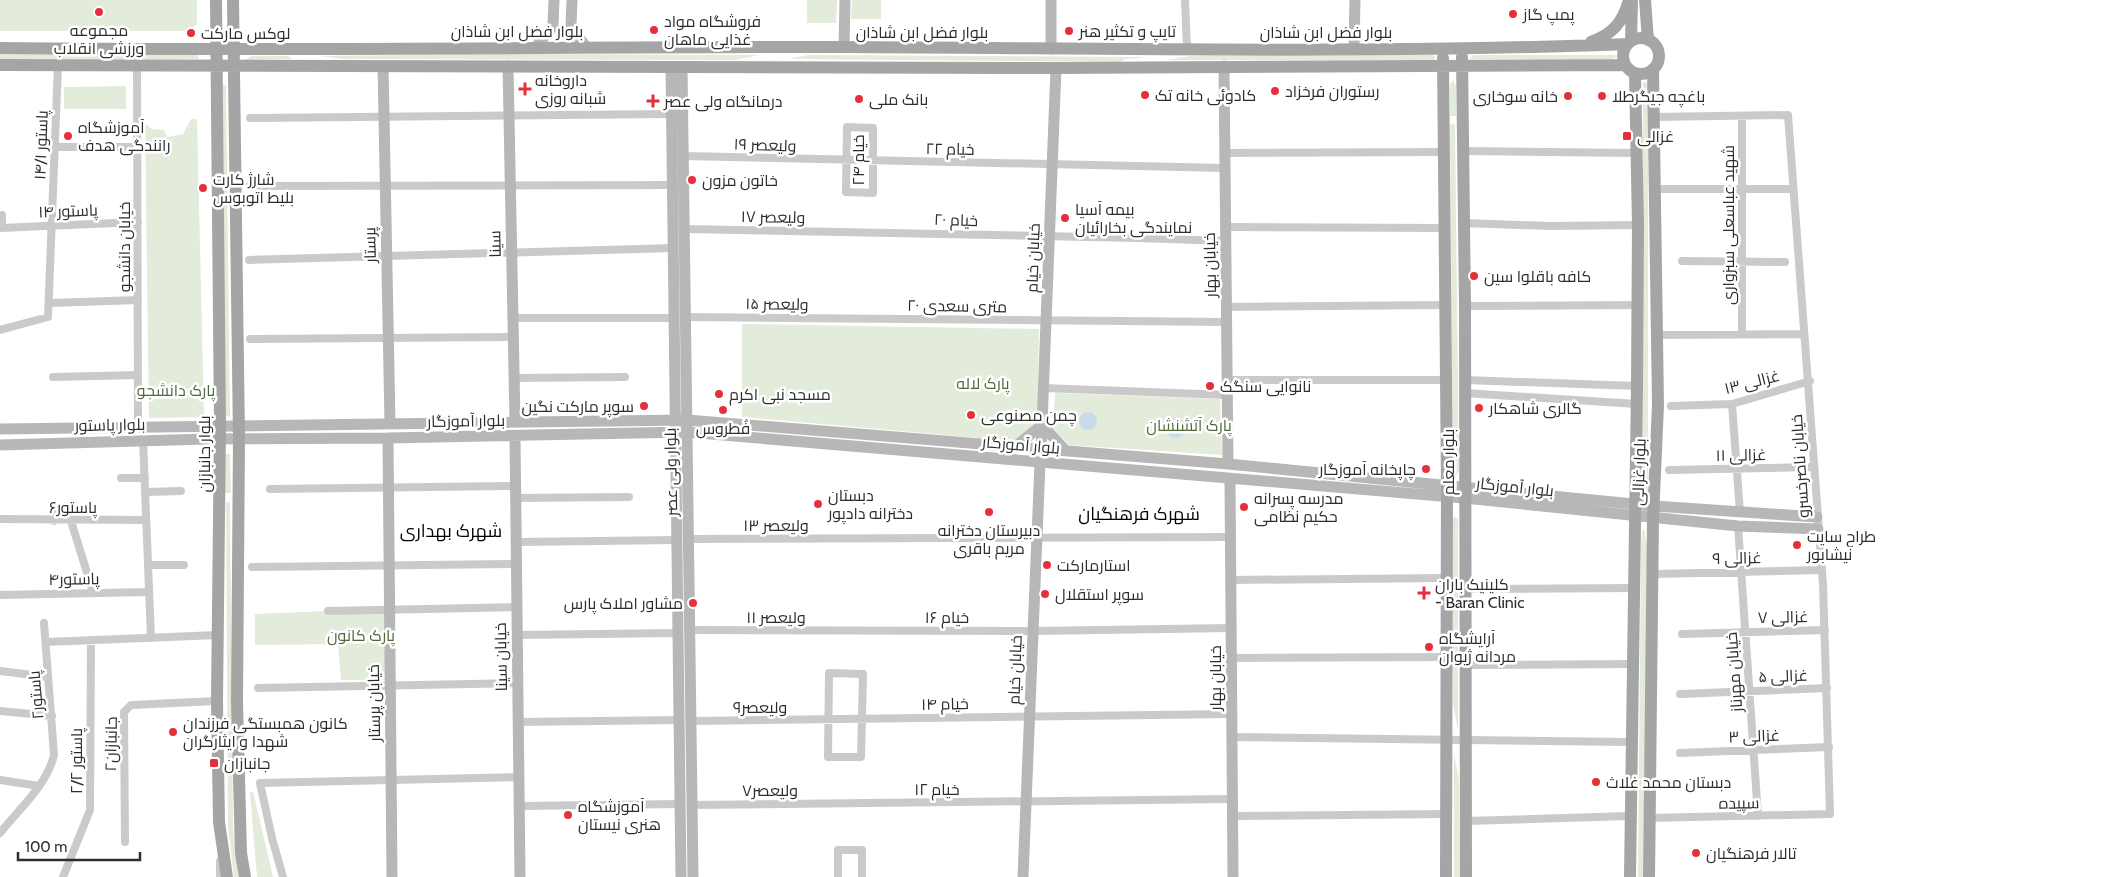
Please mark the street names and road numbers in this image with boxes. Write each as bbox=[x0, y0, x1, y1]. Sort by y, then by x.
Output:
street label: بلوار فضل ابن شاذان bbox=[451, 22, 583, 42]
street label: بلوار فضل ابن شاذان bbox=[856, 23, 988, 43]
street label: بلوار فضل ابن شاذان bbox=[1260, 23, 1392, 43]
street label: پاستور ۱۴/۱ bbox=[30, 109, 54, 180]
street label: ولیعصر ۱۹ bbox=[733, 134, 797, 156]
street label: خیام ۲۴ bbox=[849, 135, 870, 185]
street label: خیام ۲۲ bbox=[925, 139, 975, 161]
street label: شهید عباسعلی سبزواری bbox=[1719, 145, 1739, 305]
street label: پاستور ۱۴ bbox=[38, 200, 99, 224]
street label: خیابان دانشجو bbox=[115, 202, 135, 292]
street label: ولیعصر ۱۷ bbox=[741, 207, 805, 227]
street label: خیام ۲۰ bbox=[933, 210, 978, 232]
street label: خیابان خیام bbox=[1022, 223, 1046, 293]
street label: پرستار bbox=[360, 226, 382, 264]
street label: سینا bbox=[485, 230, 505, 258]
street label: خیابان بهار bbox=[1200, 232, 1221, 299]
street label: ولیعصر ۱۵ bbox=[745, 294, 809, 314]
street label: ۲۰ متری سعدی bbox=[907, 296, 1007, 317]
street label: غزالی ۱۳ bbox=[1722, 366, 1782, 399]
street label: بلوار آموزگار bbox=[426, 411, 505, 431]
street label: خیابان ناصرخسرو bbox=[1787, 413, 1814, 518]
street label: بلوار پاستور bbox=[73, 415, 146, 437]
street label: بلوار جانبازان bbox=[195, 415, 215, 493]
street label: بلوار ولی عصر bbox=[661, 427, 682, 518]
street label: بلوار معلم bbox=[1439, 429, 1460, 495]
street label: بلوار آموزگار bbox=[980, 432, 1061, 458]
street label: بلوار غزالی bbox=[1628, 438, 1651, 506]
street label: غزالی ۱۱ bbox=[1716, 445, 1766, 466]
street label: بلوار آموزگار bbox=[1474, 473, 1555, 501]
street label: پاستور۶ bbox=[49, 498, 98, 519]
street label: ولیعصر ۱۳ bbox=[743, 516, 809, 535]
street label: غزالی ۹ bbox=[1712, 548, 1762, 569]
street label: پاستور۴ bbox=[48, 569, 100, 591]
street label: غزالی ۷ bbox=[1757, 607, 1809, 628]
street label: ولیعصر ۱۱ bbox=[746, 608, 806, 627]
street label: خیام ۱۶ bbox=[925, 608, 969, 629]
street label: خیابان سینا bbox=[491, 622, 512, 692]
street label: خیابان مهرناز bbox=[1722, 631, 1747, 714]
street label: خیابان خیام bbox=[1004, 635, 1028, 705]
street label: خیابان بهار bbox=[1206, 645, 1226, 712]
street label: خیابان پرستار bbox=[364, 664, 386, 743]
street label: غزالی ۵ bbox=[1758, 666, 1808, 687]
street label: پاستور۲ bbox=[24, 669, 50, 720]
street label: خیام ۱۴ bbox=[921, 694, 969, 716]
street label: ولیعصر۹ bbox=[733, 698, 787, 717]
street label: جانبازان۲ bbox=[101, 716, 122, 772]
street label: غزالی ۳ bbox=[1728, 726, 1780, 747]
street label: پاستور ۲/۲ bbox=[67, 727, 88, 794]
street label: خیام ۱۲ bbox=[914, 780, 960, 801]
street label: ولیعصر۷ bbox=[742, 781, 798, 800]
street label: سپیده bbox=[1719, 793, 1759, 814]

